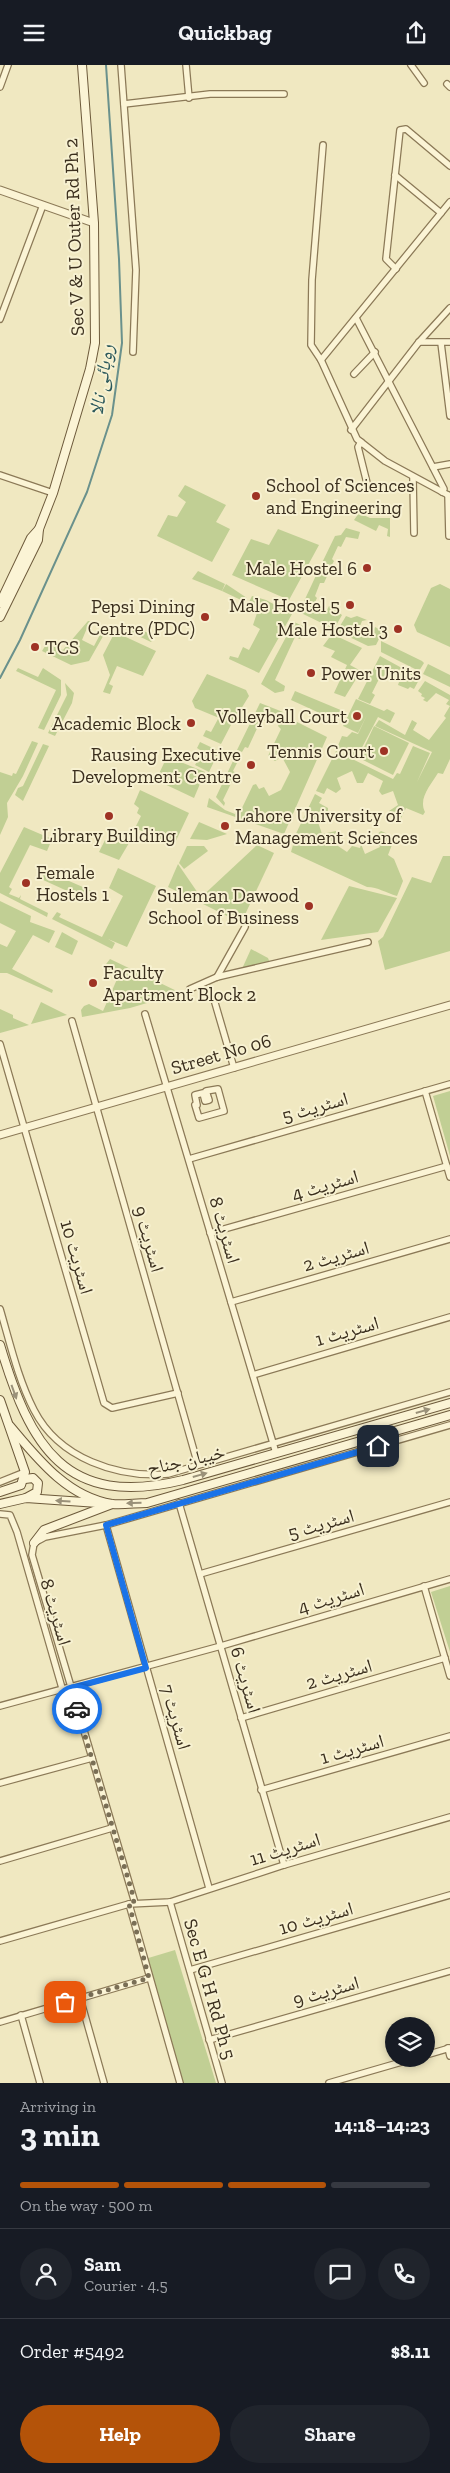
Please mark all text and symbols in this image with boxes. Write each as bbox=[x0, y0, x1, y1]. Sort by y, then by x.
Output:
icon: menu bbox=[20, 19, 48, 47]
text: Quickbag bbox=[178, 19, 272, 46]
icon: share bbox=[402, 19, 430, 47]
street label: Sec V & U Outer Rd Ph 2 bbox=[59, 138, 89, 336]
water label: روہائی نالا bbox=[84, 342, 120, 418]
place label: School of Sciences and Engineering bbox=[266, 474, 415, 519]
marker: School of Sciences and Engineering bbox=[250, 490, 262, 502]
place label: Male Hostel 6 bbox=[246, 557, 357, 580]
marker: Male Hostel 6 bbox=[361, 562, 373, 574]
place label: Male Hostel 5 bbox=[229, 594, 340, 617]
place label: Pepsi Dining Centre (PDC) bbox=[88, 595, 196, 640]
marker: Male Hostel 5 bbox=[344, 599, 356, 611]
marker: Pepsi Dining Centre (PDC) bbox=[199, 611, 211, 623]
place label: Male Hostel 3 bbox=[277, 618, 388, 641]
marker: Male Hostel 3 bbox=[392, 623, 404, 635]
place label: TCS bbox=[45, 636, 79, 659]
marker: TCS bbox=[29, 641, 41, 653]
place label: Power Units bbox=[321, 662, 421, 685]
marker: Power Units bbox=[305, 667, 317, 679]
place label: Volleyball Court bbox=[215, 705, 347, 728]
marker: Volleyball Court bbox=[351, 710, 363, 722]
place label: Academic Block bbox=[52, 712, 181, 735]
marker: Academic Block bbox=[185, 717, 197, 729]
place label: Tennis Court bbox=[267, 740, 374, 763]
place label: Rausing Executive Development Centre bbox=[72, 743, 241, 788]
marker: Tennis Court bbox=[378, 745, 390, 757]
marker: Rausing Executive Development Centre bbox=[245, 759, 257, 771]
place label: Lahore University of Management Sciences bbox=[235, 804, 418, 849]
marker: Library Building bbox=[103, 810, 115, 822]
marker: Lahore University of Management Sciences bbox=[219, 820, 231, 832]
place label: Library Building bbox=[42, 824, 177, 847]
place label: Female Hostels 1 bbox=[36, 861, 109, 906]
marker: Female Hostels 1 bbox=[20, 877, 32, 889]
place label: Suleman Dawood School of Business bbox=[148, 884, 300, 929]
marker: Suleman Dawood School of Business bbox=[303, 900, 315, 912]
place label: Faculty Apartment Block 2 bbox=[103, 961, 256, 1006]
marker: Faculty Apartment Block 2 bbox=[87, 977, 99, 989]
street label: Street No 06 bbox=[168, 1029, 274, 1079]
street label: اسٹریٹ 5 bbox=[279, 1087, 351, 1127]
street label: اسٹریٹ 4 bbox=[289, 1165, 361, 1205]
street label: اسٹریٹ 8 bbox=[205, 1194, 245, 1266]
street label: اسٹریٹ 9 bbox=[129, 1203, 169, 1275]
street label: اسٹریٹ 10 bbox=[55, 1217, 99, 1297]
street label: اسٹریٹ 2 bbox=[300, 1236, 372, 1276]
street label: اسٹریٹ 1 bbox=[312, 1311, 382, 1351]
one-way arrow bbox=[10, 1385, 18, 1400]
one-way arrow bbox=[416, 1406, 431, 1414]
pin bbox=[357, 1425, 399, 1467]
icon: home bbox=[364, 1432, 392, 1460]
street label: خیبان جناح bbox=[145, 1440, 227, 1480]
one-way arrow bbox=[192, 1471, 207, 1479]
one-way arrow bbox=[55, 1496, 71, 1504]
one-way arrow bbox=[126, 1499, 142, 1507]
street label: اسٹریٹ 5 bbox=[285, 1504, 357, 1544]
street label: اسٹریٹ 8 bbox=[36, 1576, 76, 1648]
street label: اسٹریٹ 4 bbox=[295, 1577, 367, 1619]
street label: اسٹریٹ 6 bbox=[226, 1644, 266, 1716]
street label: اسٹریٹ 2 bbox=[303, 1654, 375, 1694]
street label: اسٹریٹ 7 bbox=[156, 1682, 196, 1752]
courier bbox=[52, 1684, 102, 1734]
icon: car bbox=[63, 1695, 91, 1723]
street label: اسٹریٹ 1 bbox=[317, 1729, 387, 1769]
street label: اسٹریٹ 11 bbox=[247, 1827, 323, 1871]
street label: اسٹریٹ 10 bbox=[276, 1896, 356, 1940]
street label: Sec E G H Rd Ph 5 bbox=[179, 1916, 241, 2062]
street label: اسٹریٹ 9 bbox=[290, 1971, 362, 2011]
pin bbox=[44, 1981, 86, 2023]
icon: bag bbox=[51, 1988, 79, 2016]
map controls bbox=[385, 2017, 435, 2067]
button: layers bbox=[385, 2017, 435, 2067]
text: Arriving in bbox=[20, 2097, 96, 2116]
text: 14:18–14:23 bbox=[334, 2114, 430, 2137]
text: 3 min bbox=[20, 2116, 100, 2154]
text: On the way · 500 m bbox=[20, 2196, 152, 2215]
button: person bbox=[20, 2248, 72, 2300]
button: chat bbox=[314, 2248, 366, 2300]
button: phone bbox=[378, 2248, 430, 2300]
text: Sam bbox=[84, 2253, 121, 2276]
text: Courier · 4.5 bbox=[84, 2276, 168, 2295]
text: Order #5492 bbox=[20, 2340, 124, 2363]
text: $8.11 bbox=[391, 2340, 430, 2363]
button: Help bbox=[20, 2405, 220, 2463]
button: Share bbox=[230, 2405, 430, 2463]

